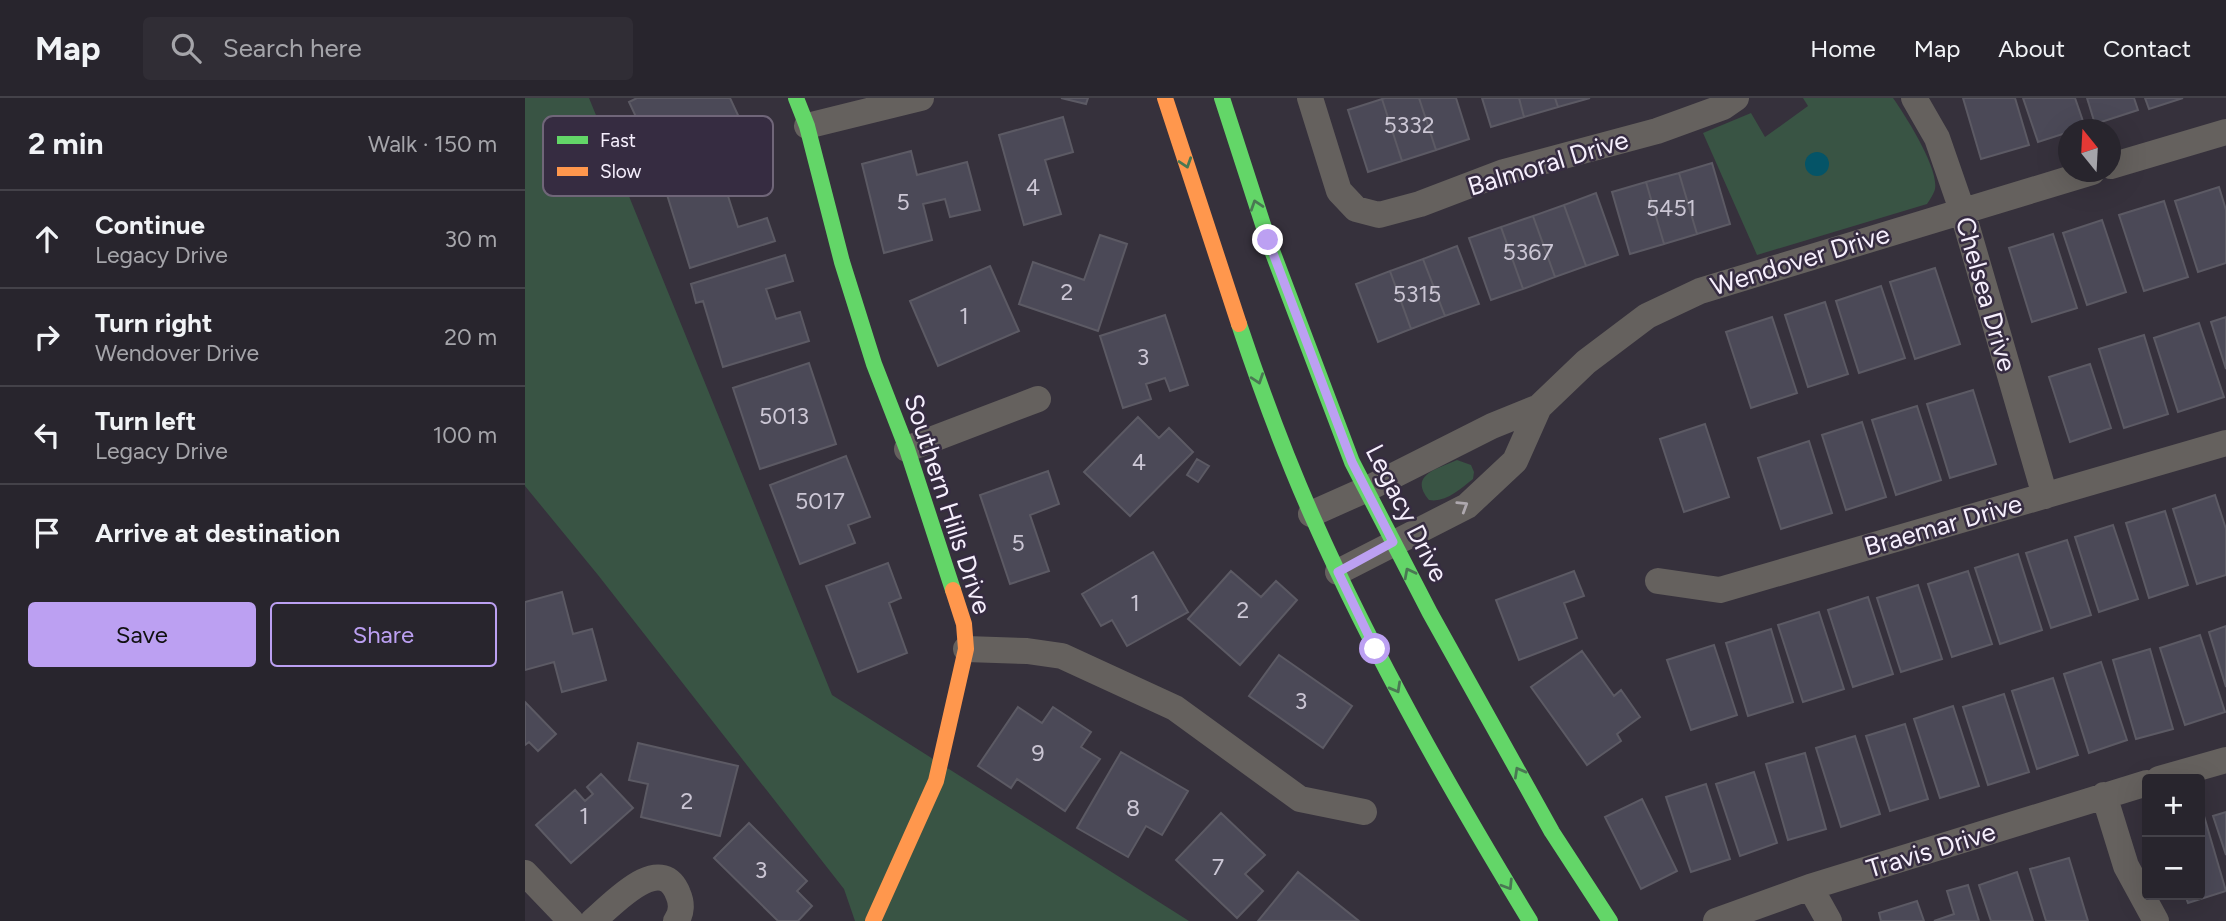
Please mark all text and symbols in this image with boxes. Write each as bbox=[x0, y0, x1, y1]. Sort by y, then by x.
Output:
search box bbox=[143, 17, 633, 80]
text: Map bbox=[35, 29, 101, 68]
icon: search bbox=[167, 29, 205, 67]
text: Search here bbox=[223, 32, 362, 64]
text: Home bbox=[1810, 34, 1876, 63]
text: Map bbox=[1914, 34, 1960, 63]
text: About bbox=[1998, 34, 2065, 63]
text: Contact bbox=[2103, 34, 2191, 63]
house number: 5332 bbox=[1383, 111, 1435, 139]
legend bbox=[543, 116, 773, 196]
north arrow bbox=[2058, 119, 2121, 182]
street label: Balmoral Drive bbox=[1464, 123, 1632, 203]
text: 2 min bbox=[28, 125, 104, 162]
text: Fast bbox=[600, 129, 636, 152]
text: Walk · 150 m bbox=[368, 130, 497, 158]
one-way arrow bbox=[1178, 156, 1192, 168]
text: Slow bbox=[600, 160, 642, 183]
house number: 4 bbox=[1026, 173, 1040, 201]
house number: 5 bbox=[896, 188, 910, 216]
house number: 5451 bbox=[1646, 194, 1696, 222]
one-way arrow bbox=[1250, 200, 1265, 212]
text: Continue bbox=[95, 209, 205, 241]
street label: Chelsea Drive bbox=[1949, 213, 2023, 375]
street label: Wendover Drive bbox=[1707, 218, 1893, 302]
icon: ahead bbox=[28, 220, 66, 258]
route end bbox=[1252, 224, 1283, 255]
text: 30 m bbox=[444, 225, 497, 253]
house number: 5367 bbox=[1502, 238, 1554, 266]
text: Legacy Drive bbox=[95, 241, 228, 269]
house number: 2 bbox=[1061, 278, 1073, 306]
house number: 5315 bbox=[1393, 280, 1441, 308]
house number: 1 bbox=[959, 302, 969, 330]
text: Turn right bbox=[95, 307, 212, 339]
icon: right bbox=[28, 318, 66, 356]
text: 20 m bbox=[444, 323, 497, 351]
text: Wendover Drive bbox=[95, 339, 259, 367]
house number: 3 bbox=[1137, 343, 1149, 371]
one-way arrow bbox=[1250, 372, 1265, 384]
street label: Southern Hills Drive bbox=[897, 390, 999, 618]
house number: 5013 bbox=[759, 402, 809, 430]
text: Turn left bbox=[95, 405, 196, 437]
icon: left bbox=[28, 416, 66, 454]
text: 100 m bbox=[433, 421, 497, 449]
text: Legacy Drive bbox=[95, 437, 228, 465]
street label: Legacy Drive bbox=[1359, 439, 1455, 587]
house number: 4 bbox=[1132, 448, 1146, 476]
house number: 5017 bbox=[795, 487, 845, 515]
street label: Braemar Drive bbox=[1860, 487, 2026, 563]
one-way arrow bbox=[1456, 502, 1469, 515]
icon: arrive bbox=[28, 514, 66, 552]
text: Arrive at destination bbox=[95, 517, 340, 549]
house number: 5 bbox=[1011, 529, 1025, 557]
one-way arrow bbox=[1404, 568, 1417, 580]
house number: 1 bbox=[1130, 589, 1140, 617]
house number: 2 bbox=[1237, 596, 1249, 624]
button: Save bbox=[28, 602, 256, 667]
button: Share bbox=[270, 602, 497, 667]
route start bbox=[1359, 633, 1390, 664]
one-way arrow bbox=[1388, 681, 1401, 693]
house number: 3 bbox=[1295, 687, 1307, 715]
house number: 9 bbox=[1031, 739, 1045, 767]
one-way arrow bbox=[1514, 767, 1527, 780]
map controls bbox=[2142, 774, 2205, 900]
button: + bbox=[2142, 774, 2205, 837]
house number: 2 bbox=[681, 787, 693, 815]
house number: 8 bbox=[1126, 794, 1140, 822]
house number: 1 bbox=[579, 802, 589, 830]
street label: Travis Drive bbox=[1863, 815, 1999, 885]
button: − bbox=[2142, 837, 2205, 900]
house number: 7 bbox=[1212, 853, 1224, 881]
house number: 3 bbox=[755, 856, 767, 884]
one-way arrow bbox=[1500, 878, 1513, 891]

